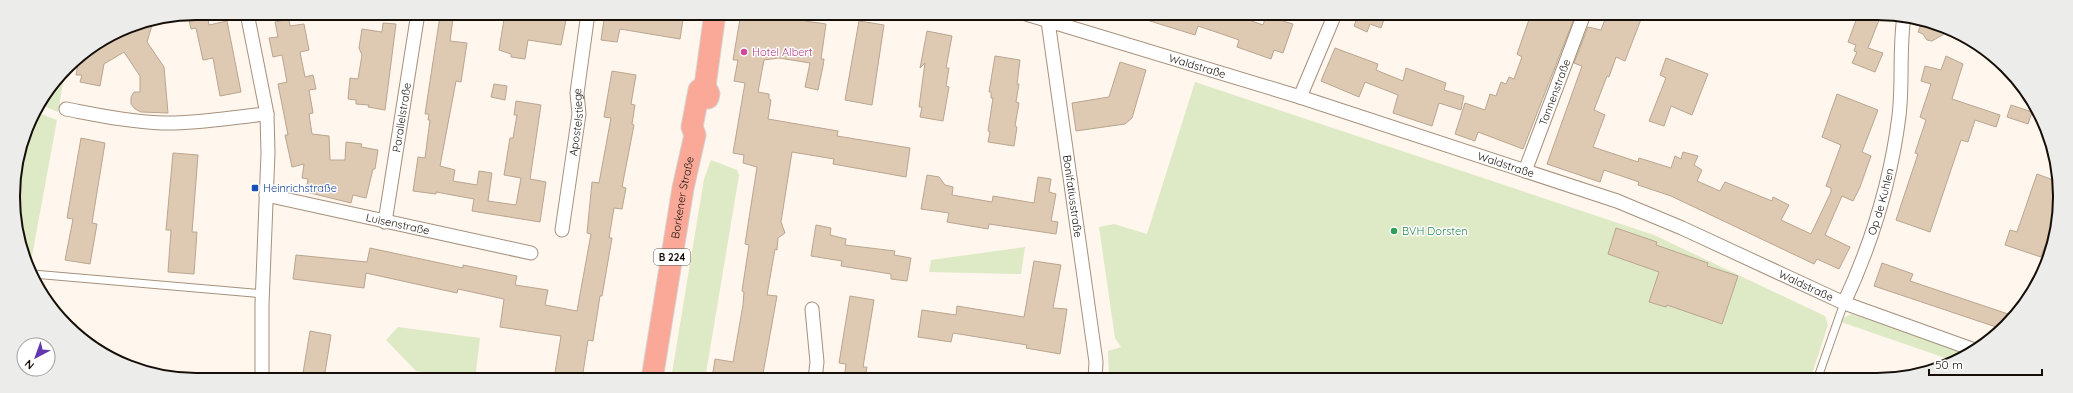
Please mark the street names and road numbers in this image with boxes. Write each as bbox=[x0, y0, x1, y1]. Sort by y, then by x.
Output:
street label: Waldstraße bbox=[1167, 51, 1228, 81]
street label: Tannenstraße bbox=[1536, 57, 1573, 128]
street label: Parallelstraße bbox=[389, 82, 414, 153]
street label: Apostelstiege bbox=[566, 87, 586, 157]
street label: Waldstraße bbox=[1476, 149, 1536, 180]
street label: Bonifatiusstraße bbox=[1060, 154, 1085, 238]
street label: Borkener Straße bbox=[668, 155, 697, 240]
street label: Op de Kuhlen bbox=[1865, 167, 1897, 237]
street label: Luisenstraße bbox=[365, 210, 431, 238]
road number: B 224 bbox=[654, 249, 690, 265]
street label: Waldstraße bbox=[1776, 267, 1836, 304]

